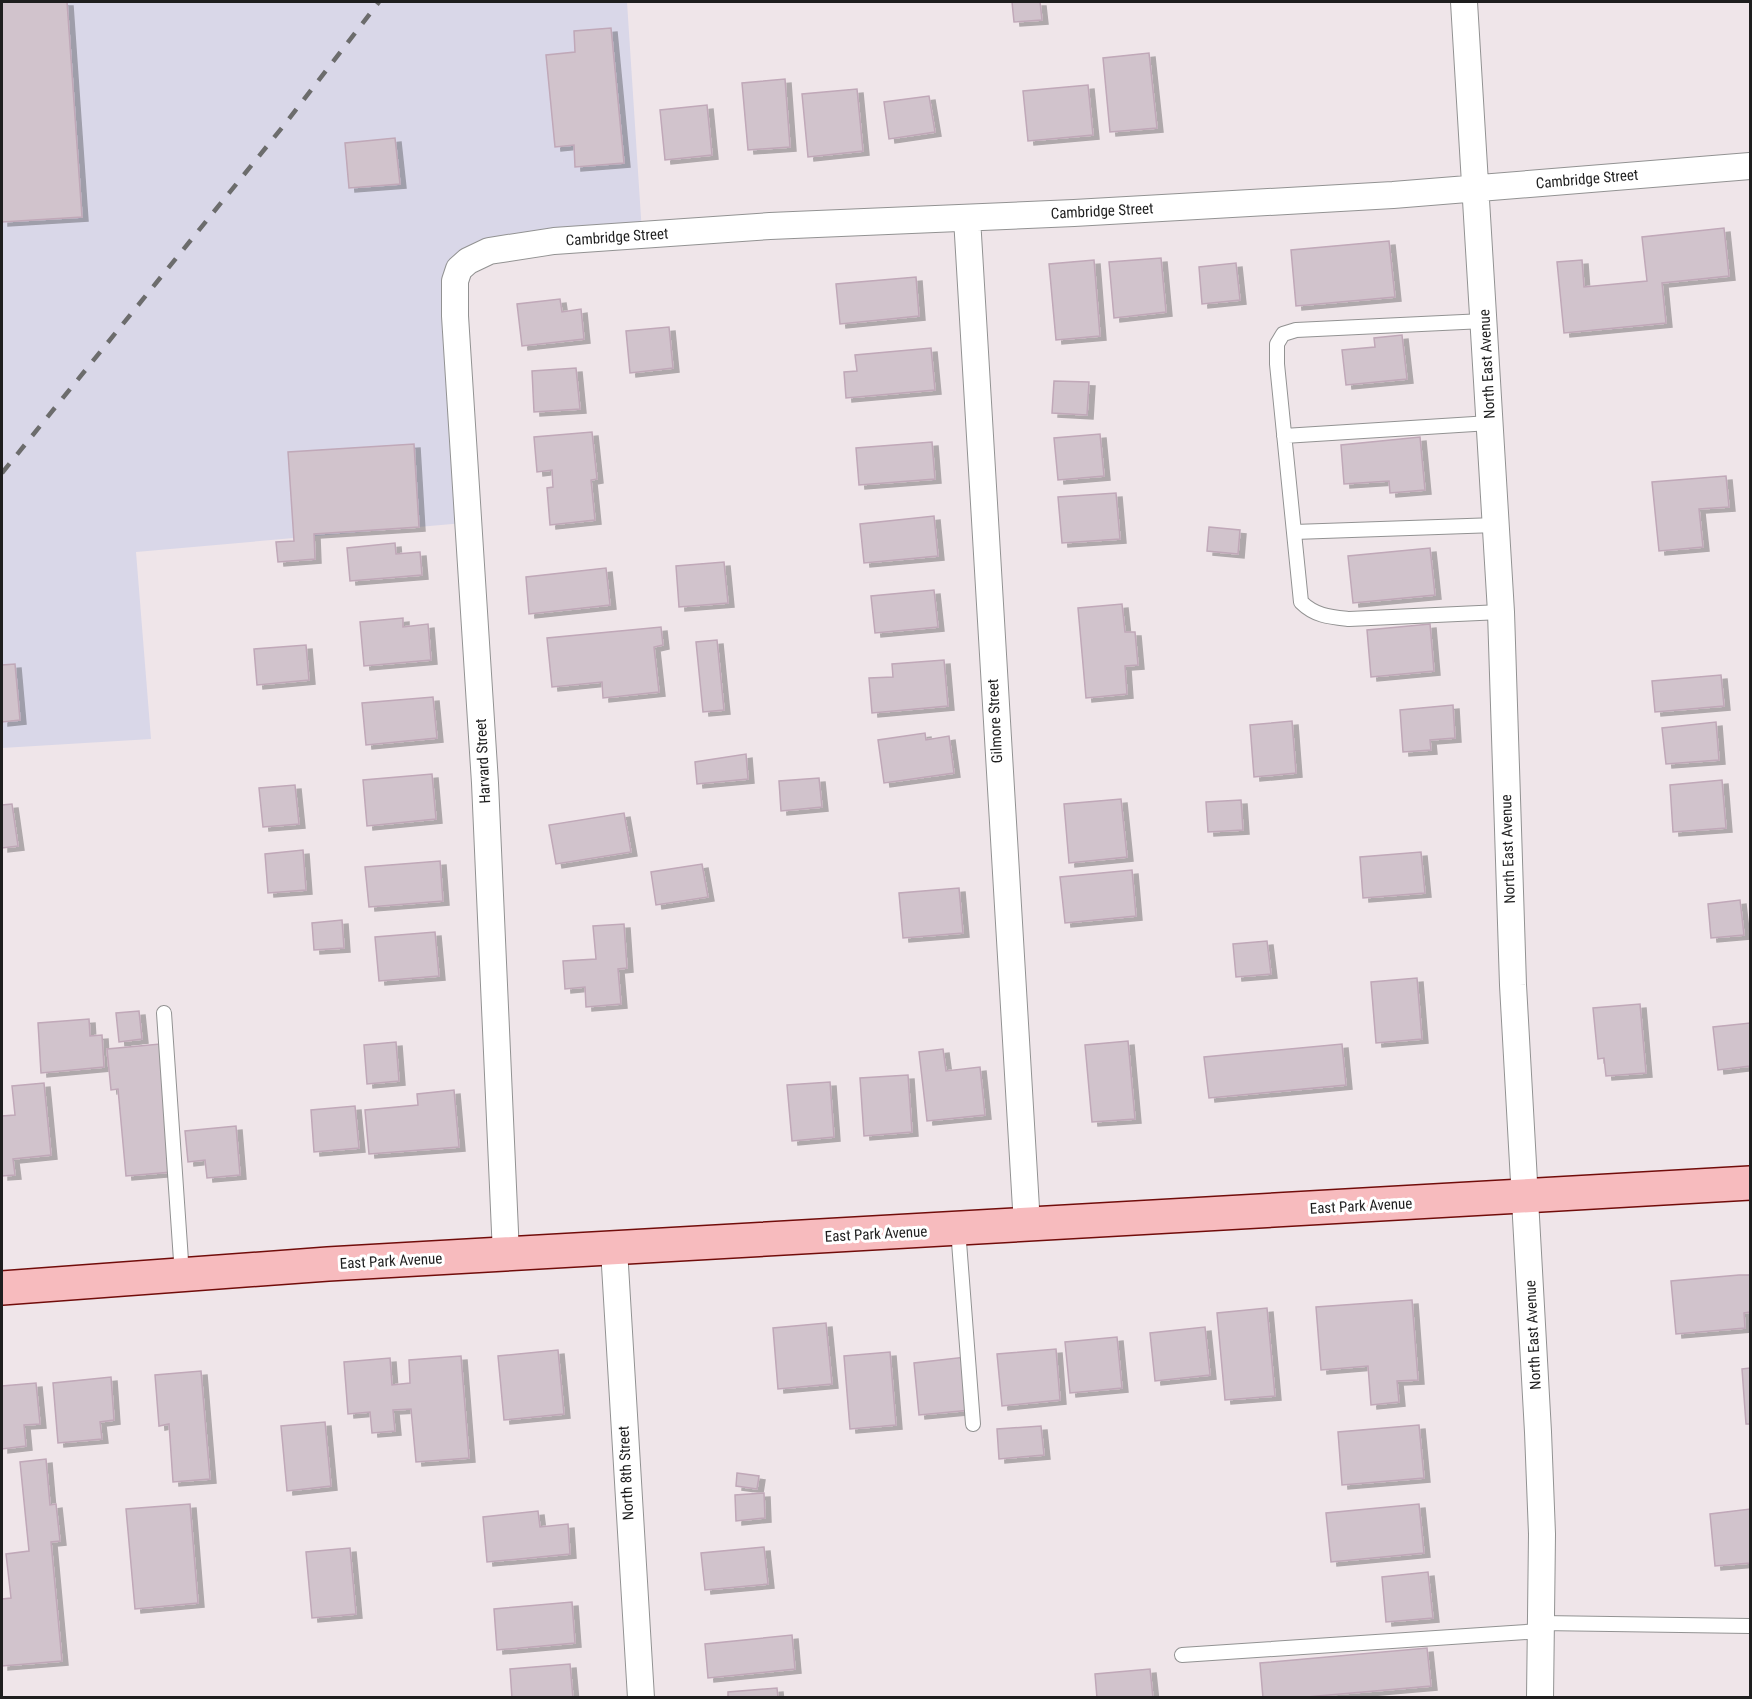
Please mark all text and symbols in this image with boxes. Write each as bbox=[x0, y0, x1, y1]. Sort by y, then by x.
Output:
street label: Cambridge Street bbox=[1535, 166, 1639, 192]
street label: Cambridge Street bbox=[1050, 199, 1154, 223]
street label: Cambridge Street bbox=[565, 224, 669, 250]
street label: North East Avenue bbox=[1475, 309, 1499, 419]
street label: Gilmore Street bbox=[984, 678, 1006, 764]
street label: Harvard Street bbox=[472, 718, 494, 804]
street label: North East Avenue bbox=[1497, 794, 1519, 904]
street label: East Park Avenue bbox=[1309, 1194, 1413, 1218]
street label: East Park Avenue bbox=[824, 1222, 928, 1246]
street label: East Park Avenue bbox=[339, 1249, 443, 1273]
street label: North East Avenue bbox=[1521, 1280, 1545, 1390]
street label: North 8th Street bbox=[615, 1425, 637, 1521]

